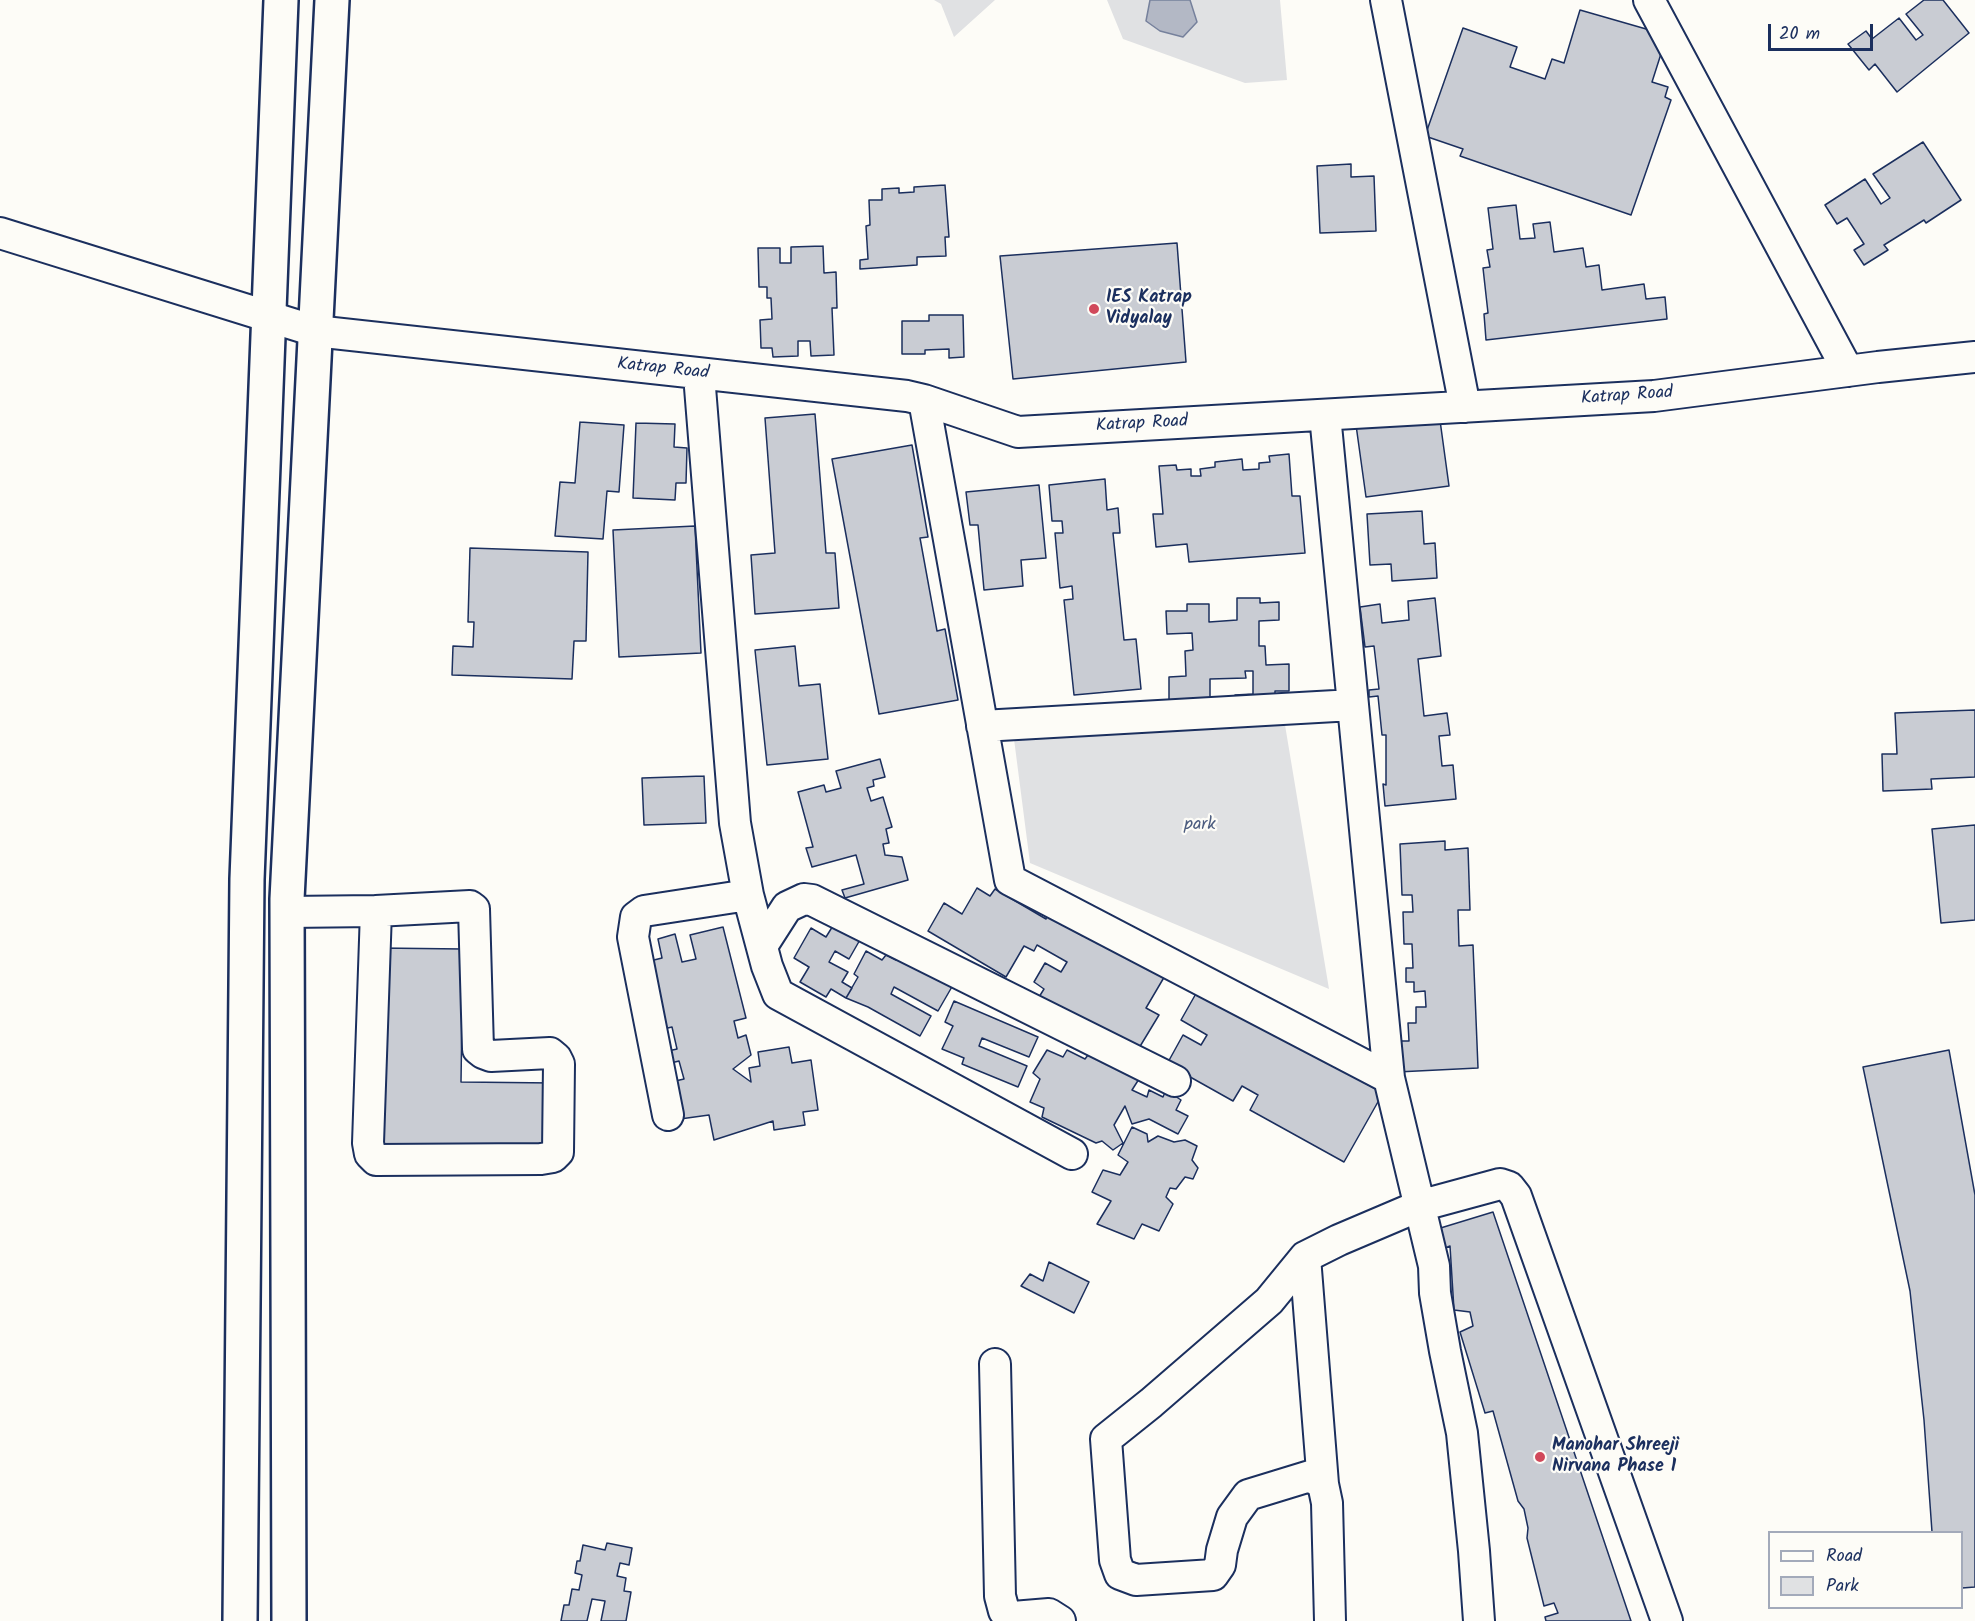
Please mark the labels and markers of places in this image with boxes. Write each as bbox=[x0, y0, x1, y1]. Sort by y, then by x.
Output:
place label: IES Katrap Vidyalay bbox=[1106, 288, 1192, 330]
marker: IES Katrap Vidyalay bbox=[1087, 302, 1101, 316]
place label: Manohar Shreeji Nirvana Phase 1 bbox=[1552, 1436, 1679, 1478]
marker: Manohar Shreeji Nirvana Phase 1 bbox=[1533, 1450, 1547, 1464]

